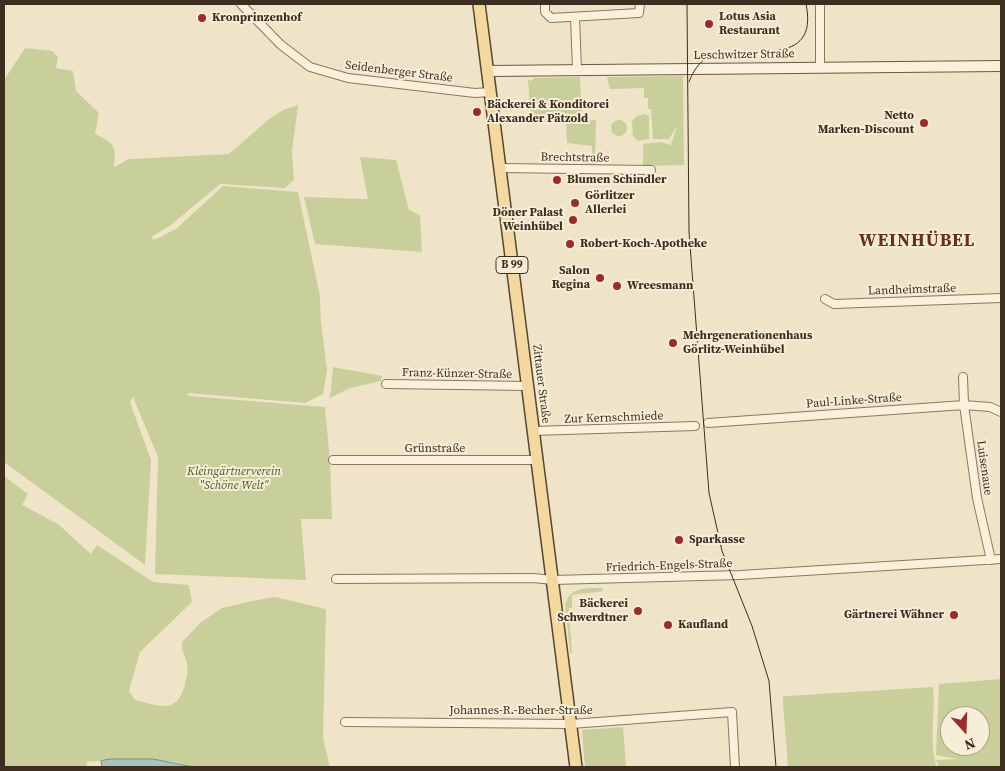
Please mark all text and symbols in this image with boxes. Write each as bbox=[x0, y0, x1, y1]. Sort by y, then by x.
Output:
place label: Lotus Asia Restaurant bbox=[719, 10, 780, 38]
place label: Kronprinzenhof bbox=[212, 11, 302, 25]
marker: Kronprinzenhof bbox=[196, 12, 208, 24]
marker: Lotus Asia Restaurant bbox=[703, 18, 715, 30]
street label: Leschwitzer Straße bbox=[693, 47, 795, 63]
street label: Seidenberger Straße bbox=[344, 58, 454, 86]
place label: Bäckerei & Konditorei Alexander Pätzold bbox=[487, 98, 609, 126]
marker: Bäckerei & Konditorei Alexander Pätzold bbox=[471, 106, 483, 118]
place label: Netto Marken-Discount bbox=[818, 109, 914, 137]
marker: Netto Marken-Discount bbox=[918, 117, 930, 129]
street label: Brechtstraße bbox=[540, 150, 610, 166]
place label: Blumen Schindler bbox=[567, 173, 667, 187]
marker: Blumen Schindler bbox=[551, 174, 563, 186]
place label: Görlitzer Allerlei bbox=[585, 189, 635, 217]
marker: Görlitzer Allerlei bbox=[569, 197, 581, 209]
place label: Döner Palast Weinhübel bbox=[493, 206, 563, 234]
marker: Döner Palast Weinhübel bbox=[567, 214, 579, 226]
district label: WEINHÜBEL bbox=[858, 230, 976, 252]
place label: Robert-Koch-Apotheke bbox=[580, 237, 707, 251]
marker: Robert-Koch-Apotheke bbox=[564, 238, 576, 250]
road number: B 99 bbox=[496, 256, 528, 274]
place label: Salon Regina bbox=[552, 264, 590, 292]
marker: Salon Regina bbox=[594, 272, 606, 284]
place label: Wreesmann bbox=[627, 279, 693, 293]
marker: Wreesmann bbox=[611, 280, 623, 292]
street label: Landheimstraße bbox=[868, 281, 956, 299]
place label: Mehrgenerationenhaus Görlitz-Weinhübel bbox=[683, 329, 812, 357]
marker: Mehrgenerationenhaus Görlitz-Weinhübel bbox=[667, 337, 679, 349]
street label: Zittauer Straße bbox=[529, 344, 553, 424]
street label: Franz-Künzer-Straße bbox=[402, 366, 512, 382]
street label: Paul-Linke-Straße bbox=[806, 390, 902, 412]
street label: Zur Kernschmiede bbox=[564, 409, 664, 427]
street label: Luisenaue bbox=[973, 440, 995, 496]
street label: Grünstraße bbox=[405, 442, 465, 456]
park label: Kleingärtnerverein "Schöne Welt" bbox=[187, 465, 281, 493]
place label: Sparkasse bbox=[689, 533, 745, 547]
marker: Sparkasse bbox=[673, 534, 685, 546]
street label: Friedrich-Engels-Straße bbox=[605, 557, 733, 575]
place label: Bäckerei Schwerdtner bbox=[557, 597, 628, 625]
marker: Bäckerei Schwerdtner bbox=[632, 605, 644, 617]
place label: Gärtnerei Wähner bbox=[844, 608, 944, 622]
marker: Gärtnerei Wähner bbox=[948, 609, 960, 621]
place label: Kaufland bbox=[678, 618, 728, 632]
marker: Kaufland bbox=[662, 619, 674, 631]
street label: Johannes-R.-Becher-Straße bbox=[449, 704, 593, 718]
north arrow bbox=[940, 706, 990, 756]
text: N bbox=[962, 733, 978, 755]

